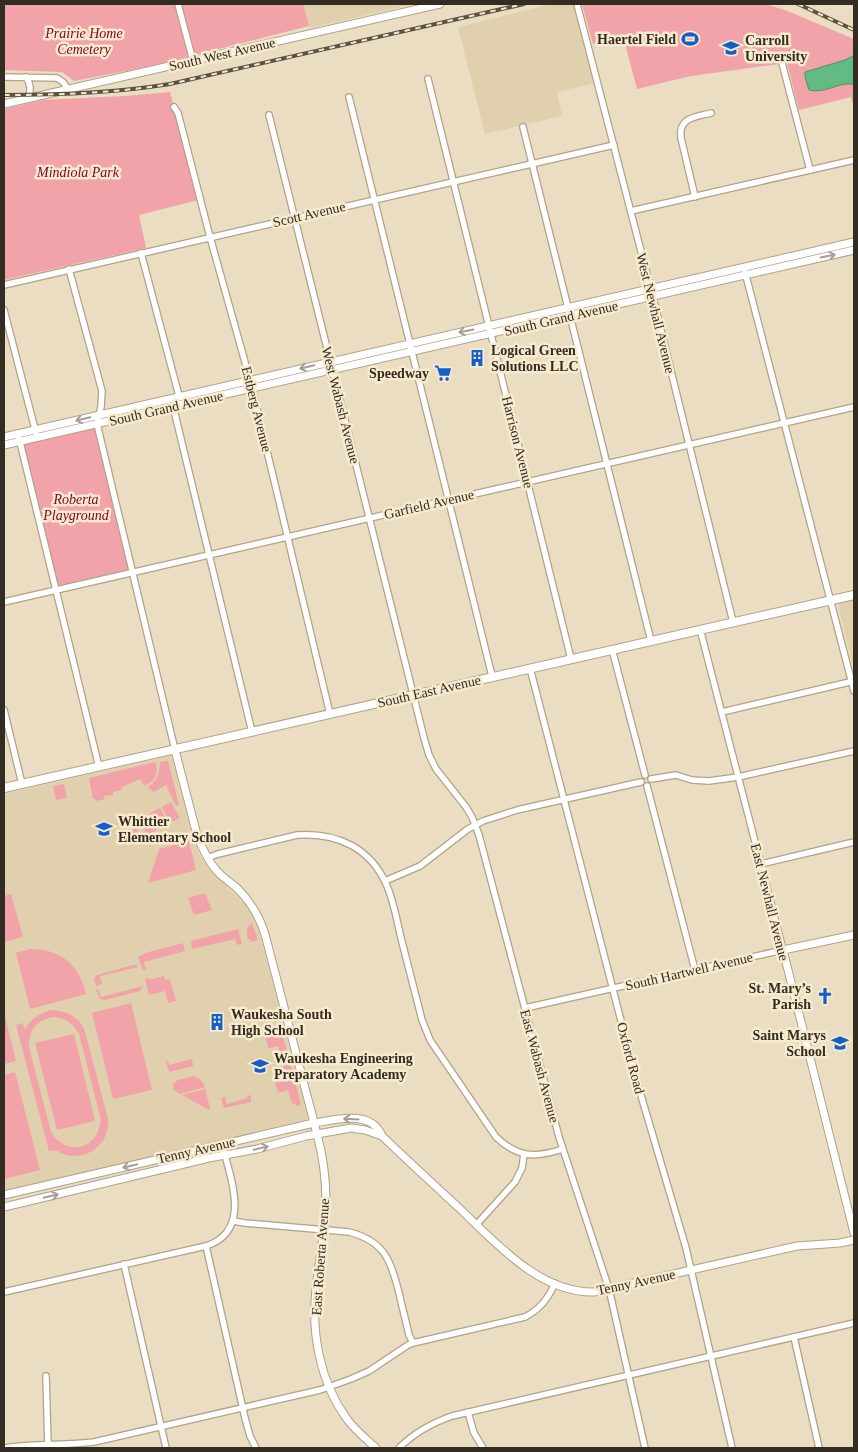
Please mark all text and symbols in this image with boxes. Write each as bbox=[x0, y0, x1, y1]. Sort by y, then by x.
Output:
park label: Prairie Home Cemetery bbox=[44, 26, 123, 57]
sports icon: Haertel Field bbox=[680, 29, 700, 49]
place label: Haertel Field bbox=[597, 32, 676, 47]
place label: Carroll University bbox=[745, 33, 807, 64]
street label: South West Avenue bbox=[167, 35, 277, 74]
school or university icon: Carroll University bbox=[721, 38, 741, 58]
park label: Mindiola Park bbox=[36, 165, 120, 180]
street label: Scott Avenue bbox=[271, 199, 347, 230]
street label: West Newhall Avenue bbox=[633, 251, 678, 375]
one-way arrow bbox=[819, 251, 835, 260]
street label: South Grand Avenue bbox=[503, 298, 620, 339]
one-way arrow bbox=[458, 327, 474, 336]
place label: Logical Green Solutions LLC bbox=[491, 343, 579, 374]
street label: West Wabash Avenue bbox=[319, 345, 362, 465]
building icon: Logical Green Solutions LLC bbox=[467, 348, 487, 368]
one-way arrow bbox=[300, 363, 316, 372]
supermarket icon: Speedway bbox=[433, 363, 453, 383]
street label: Estberg Avenue bbox=[239, 365, 274, 454]
place label: Speedway bbox=[369, 366, 429, 381]
street label: South Grand Avenue bbox=[108, 388, 225, 429]
street label: Harrison Avenue bbox=[499, 395, 536, 490]
one-way arrow bbox=[76, 415, 92, 424]
street label: Garfield Avenue bbox=[383, 487, 476, 522]
park label: Roberta Playground bbox=[42, 492, 110, 523]
street label: South East Avenue bbox=[376, 672, 482, 711]
place label: Whittier Elementary School bbox=[118, 814, 231, 845]
school or university icon: Whittier Elementary School bbox=[94, 819, 114, 839]
street label: East Newhall Avenue bbox=[748, 842, 791, 962]
street label: South Hartwell Avenue bbox=[624, 950, 754, 993]
place label: St. Mary’s Parish bbox=[749, 981, 812, 1012]
church icon: St. Mary’s Parish bbox=[815, 986, 835, 1006]
place label: Waukesha South High School bbox=[231, 1007, 332, 1038]
street label: East Wabash Avenue bbox=[517, 1008, 562, 1124]
building icon: Waukesha South High School bbox=[207, 1012, 227, 1032]
street label: Oxford Road bbox=[614, 1021, 647, 1096]
place label: Saint Marys School bbox=[753, 1028, 827, 1059]
school or university icon: Saint Marys School bbox=[830, 1033, 850, 1053]
place label: Waukesha Engineering Preparatory Academy bbox=[274, 1051, 413, 1082]
school or university icon: Waukesha Engineering Preparatory Academy bbox=[250, 1056, 270, 1076]
one-way arrow bbox=[344, 1114, 360, 1123]
street label: Tenny Avenue bbox=[155, 1134, 237, 1167]
one-way arrow bbox=[252, 1143, 268, 1152]
one-way arrow bbox=[123, 1161, 139, 1171]
one-way arrow bbox=[43, 1191, 59, 1200]
street label: East Roberta Avenue bbox=[309, 1198, 332, 1316]
street label: Tenny Avenue bbox=[595, 1267, 677, 1298]

